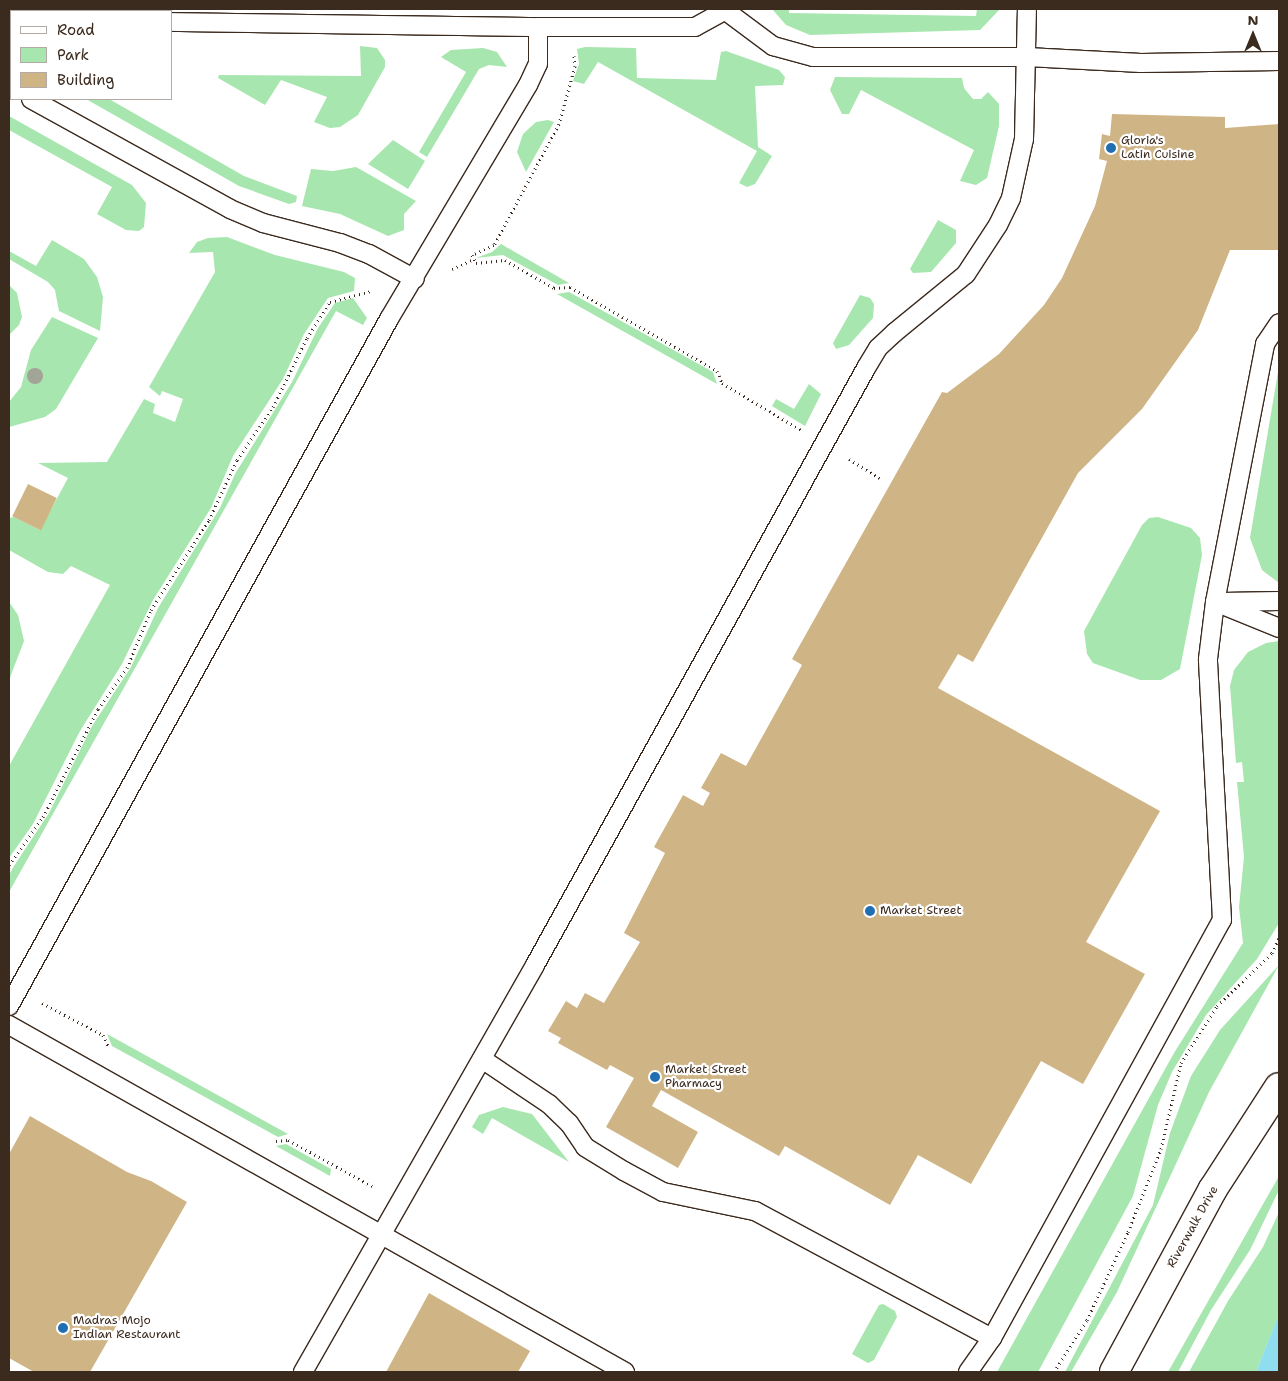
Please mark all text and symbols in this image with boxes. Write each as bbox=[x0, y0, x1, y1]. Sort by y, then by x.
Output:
legend bbox=[10, 10, 172, 100]
north arrow bbox=[1228, 10, 1278, 60]
text: N bbox=[1247, 11, 1259, 29]
text: Road bbox=[57, 20, 95, 40]
text: Park bbox=[57, 45, 89, 65]
text: Building bbox=[57, 70, 114, 90]
place label: Gloria's Latin Cuisine bbox=[1121, 134, 1194, 162]
marker: Gloria's Latin Cuisine bbox=[1105, 142, 1117, 154]
place label: Market Street bbox=[880, 904, 962, 918]
marker: Market Street bbox=[864, 905, 876, 917]
place label: Market Street Pharmacy bbox=[665, 1063, 747, 1091]
marker: Market Street Pharmacy bbox=[649, 1071, 661, 1083]
street label: Riverwalk Drive bbox=[1164, 1183, 1222, 1271]
place label: Madras Mojo Indian Restaurant bbox=[73, 1314, 181, 1342]
marker: Madras Mojo Indian Restaurant bbox=[57, 1322, 69, 1334]

